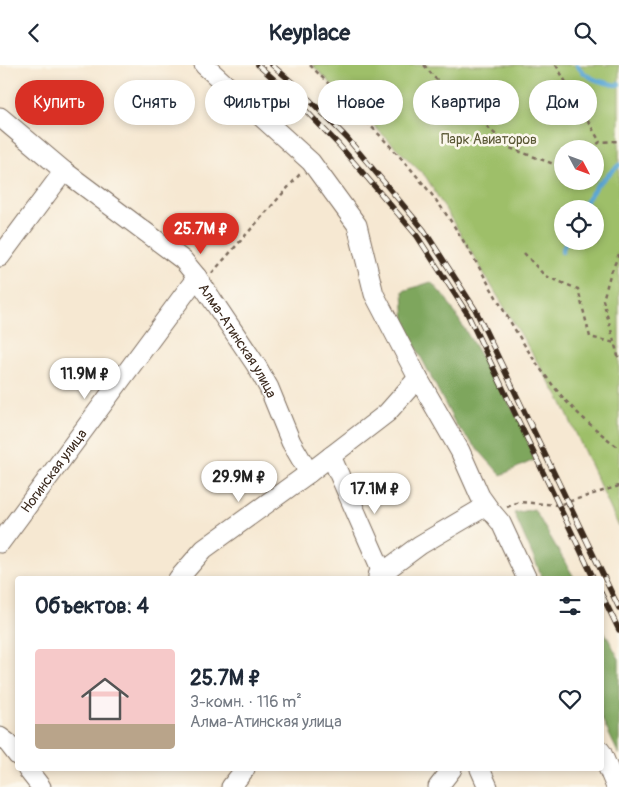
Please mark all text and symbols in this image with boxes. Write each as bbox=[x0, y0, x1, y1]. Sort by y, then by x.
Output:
icon: back bbox=[20, 19, 48, 47]
text: Keyplace bbox=[269, 19, 350, 47]
icon: search bbox=[571, 19, 599, 47]
chip: Купить bbox=[15, 80, 104, 125]
chip: Снять bbox=[114, 80, 195, 125]
chip: Фильтры bbox=[205, 80, 308, 125]
chip: Новое bbox=[318, 80, 403, 125]
chip: Квартира bbox=[413, 80, 519, 125]
chip: Дом bbox=[529, 80, 597, 125]
park label: Парк Авиаторов bbox=[441, 131, 537, 148]
north arrow bbox=[554, 140, 604, 190]
map controls bbox=[554, 140, 604, 250]
button: locate bbox=[554, 200, 604, 250]
pin: 25.7M ₽ bbox=[155, 213, 247, 255]
text: 25.7M ₽ bbox=[174, 219, 228, 239]
street label: Алма-Атинская улица bbox=[195, 280, 280, 400]
pin: 11.9M ₽ bbox=[39, 357, 131, 400]
text: 11.9M ₽ bbox=[61, 364, 109, 384]
street label: Ногинская улица bbox=[17, 426, 91, 516]
pin: 29.9M ₽ bbox=[193, 461, 285, 503]
text: 29.9M ₽ bbox=[212, 467, 266, 487]
pin: 17.1M ₽ bbox=[329, 473, 421, 515]
text: 17.1M ₽ bbox=[350, 479, 400, 499]
icon: filters bbox=[556, 592, 584, 620]
text: Объектов: 4 bbox=[35, 593, 149, 620]
text: 25.7M ₽ bbox=[190, 665, 261, 692]
icon: home bbox=[75, 669, 135, 729]
icon: heart bbox=[556, 685, 584, 713]
text: 3-комн. · 116 m² bbox=[190, 692, 302, 712]
text: Алма-Атинская улица bbox=[190, 712, 342, 732]

